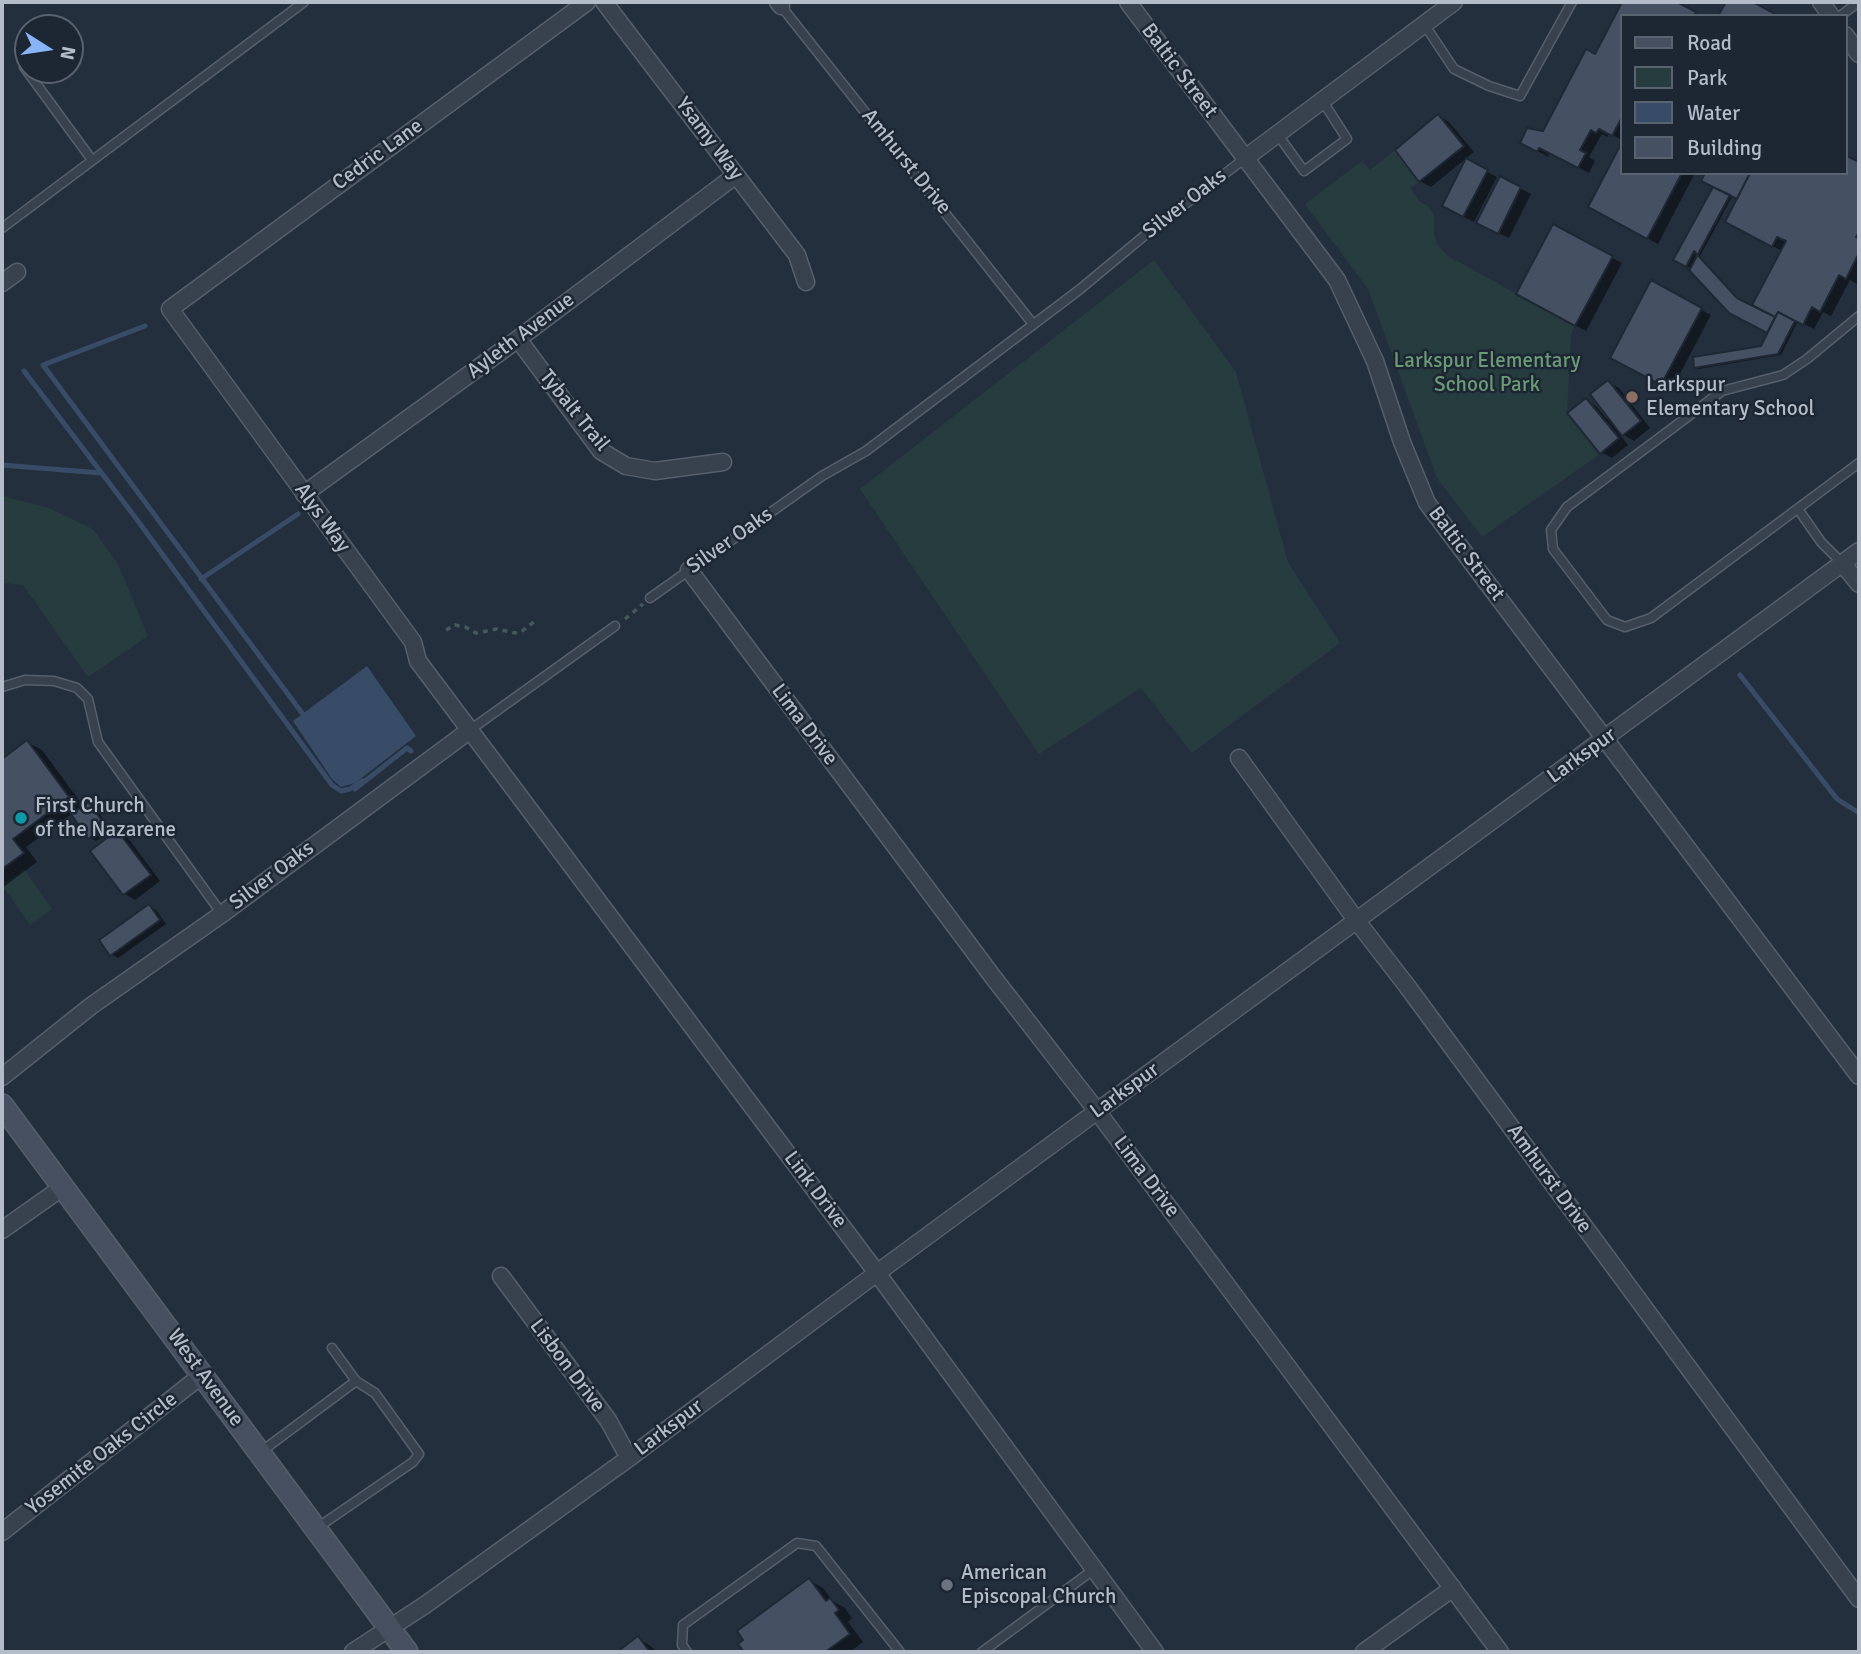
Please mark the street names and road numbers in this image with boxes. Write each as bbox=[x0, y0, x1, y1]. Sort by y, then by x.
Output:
street label: Baltic Street bbox=[1135, 19, 1223, 123]
street label: Ysamy Way bbox=[670, 93, 748, 185]
street label: Amhurst Drive bbox=[856, 104, 956, 220]
street label: Cedric Lane bbox=[328, 114, 428, 196]
street label: Silver Oaks bbox=[1138, 163, 1232, 245]
street label: Ayleth Avenue bbox=[462, 287, 580, 385]
street label: Tybalt Trail bbox=[533, 365, 615, 457]
street label: Alys Way bbox=[288, 478, 356, 558]
street label: Silver Oaks bbox=[682, 502, 778, 580]
street label: Baltic Street bbox=[1422, 502, 1510, 606]
street label: Lima Drive bbox=[765, 679, 843, 771]
street label: Larkspur bbox=[1543, 723, 1621, 789]
street label: Silver Oaks bbox=[225, 836, 319, 916]
street label: Larkspur bbox=[1086, 1058, 1164, 1124]
street label: Amhurst Drive bbox=[1501, 1120, 1597, 1238]
street label: Lima Drive bbox=[1107, 1131, 1185, 1223]
street label: Link Drive bbox=[778, 1147, 852, 1233]
street label: Lisbon Drive bbox=[524, 1314, 610, 1418]
street label: West Avenue bbox=[161, 1324, 249, 1432]
street label: Yosemite Oaks Circle bbox=[21, 1387, 183, 1521]
street label: Larkspur bbox=[630, 1394, 708, 1462]

